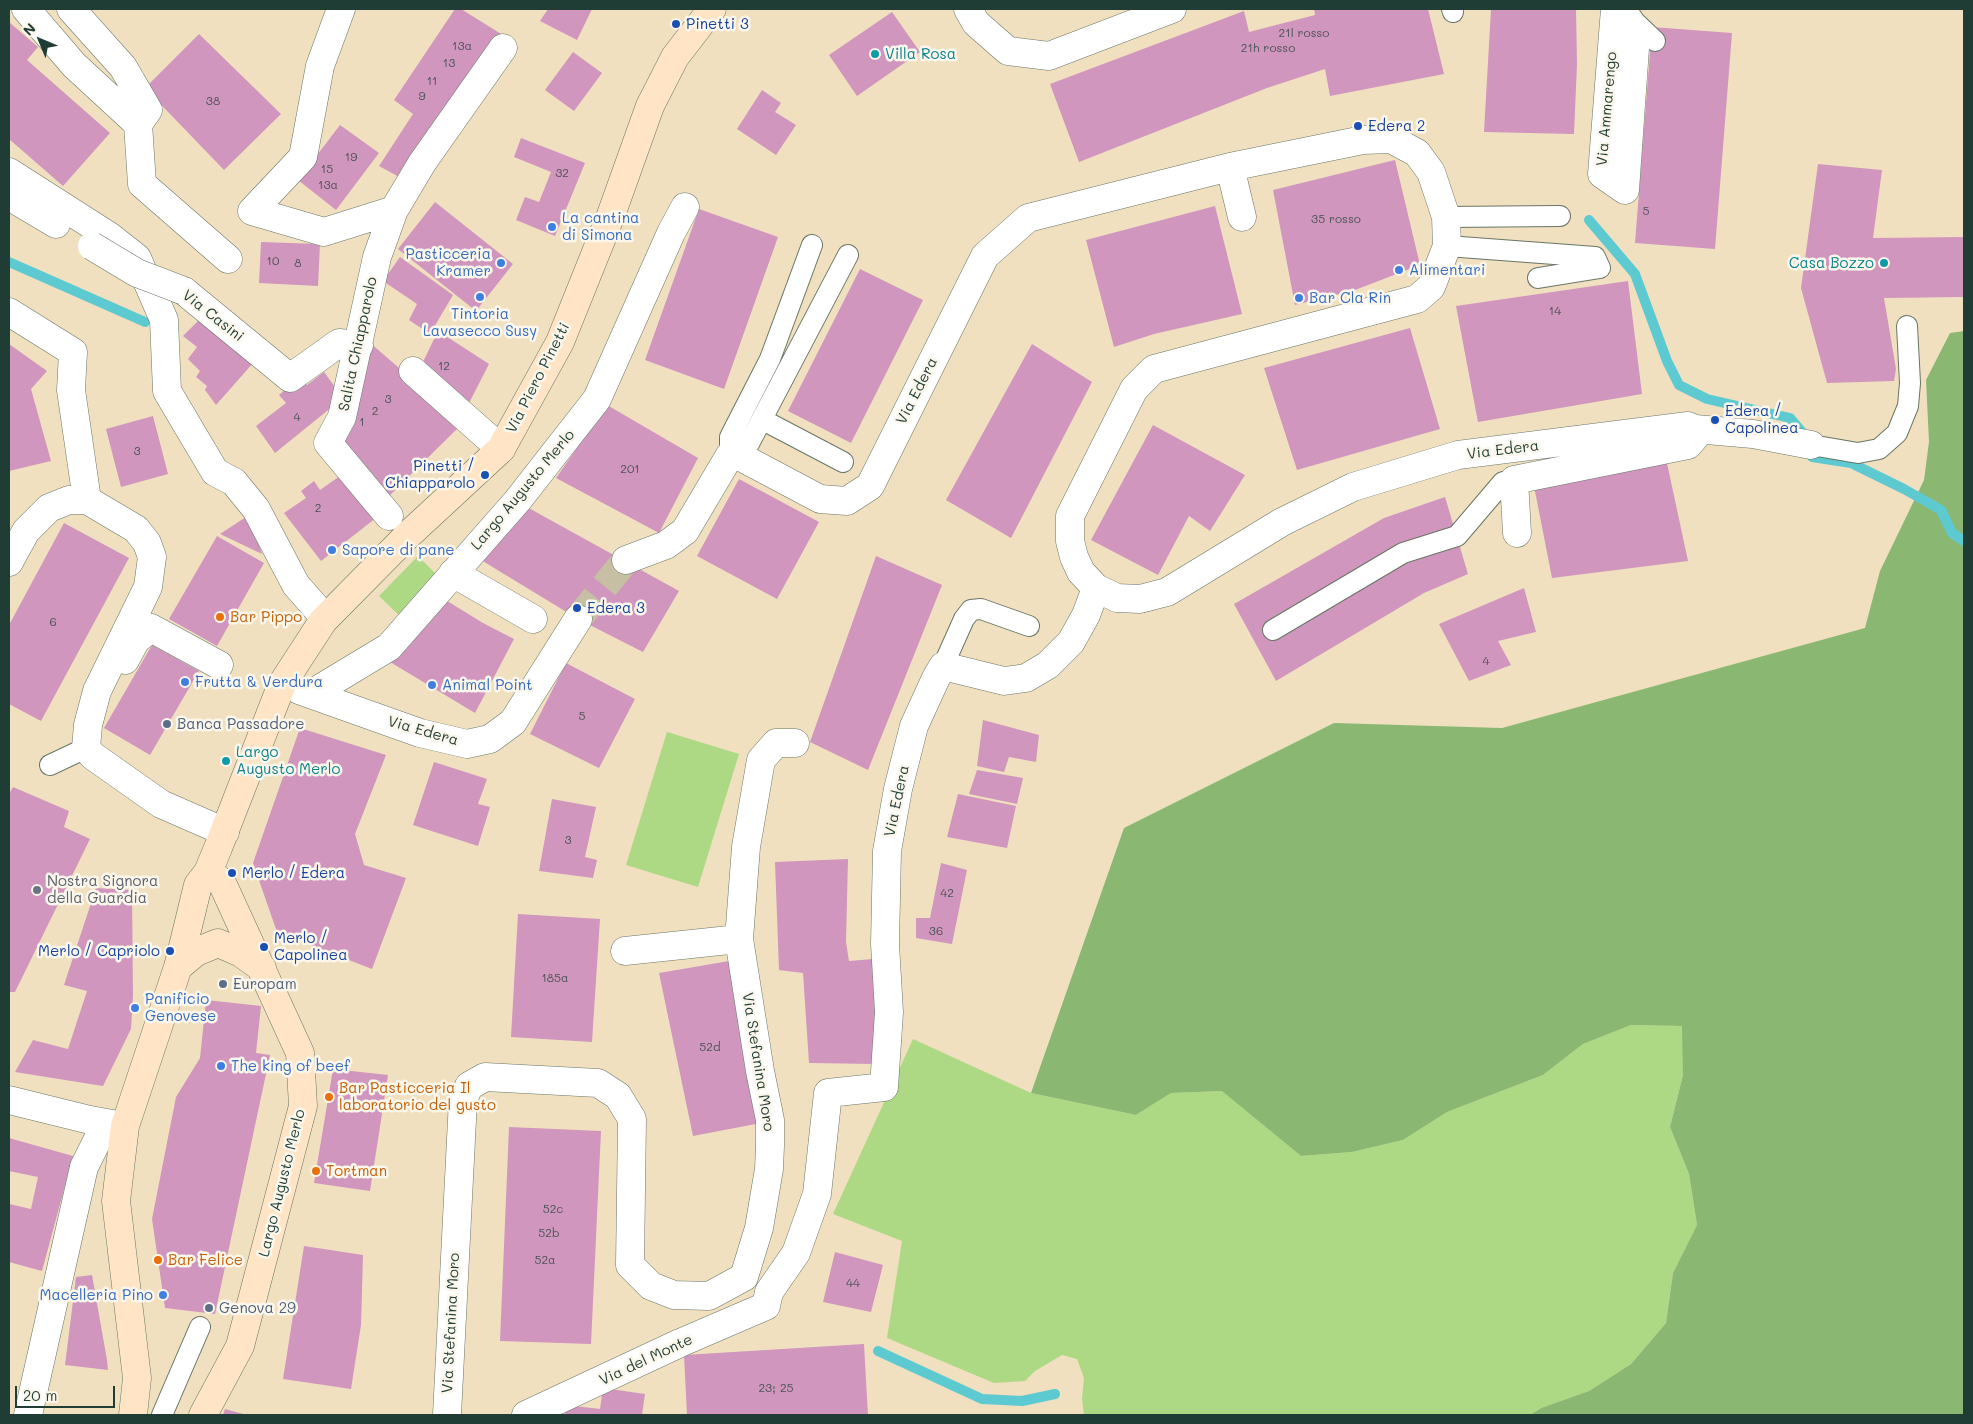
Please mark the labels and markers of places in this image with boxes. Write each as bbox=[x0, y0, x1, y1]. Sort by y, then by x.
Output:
place label: Pinetti 3 bbox=[686, 15, 749, 33]
marker: Pinetti 3 bbox=[670, 18, 682, 30]
place label: Villa Rosa bbox=[885, 45, 956, 63]
marker: Villa Rosa bbox=[869, 48, 881, 60]
place label: Edera 2 bbox=[1368, 117, 1425, 135]
marker: Edera 2 bbox=[1352, 120, 1364, 132]
place label: La cantina di Simona bbox=[562, 209, 639, 244]
marker: La cantina di Simona bbox=[546, 221, 558, 233]
place label: Pasticceria Kramer bbox=[406, 245, 491, 280]
place label: Casa Bozzo bbox=[1789, 254, 1874, 272]
marker: Pasticceria Kramer bbox=[495, 257, 507, 269]
marker: Casa Bozzo bbox=[1878, 257, 1890, 269]
place label: Alimentari bbox=[1409, 261, 1485, 279]
marker: Alimentari bbox=[1393, 264, 1405, 276]
place label: Bar Cla Rin bbox=[1309, 289, 1391, 307]
marker: Tintoria Lavasecco Susy bbox=[474, 291, 486, 303]
marker: Bar Cla Rin bbox=[1293, 292, 1305, 304]
place label: Tintoria Lavasecco Susy bbox=[423, 305, 537, 340]
place label: Edera / Capolinea bbox=[1725, 402, 1798, 437]
marker: Edera / Capolinea bbox=[1709, 414, 1721, 426]
place label: Pinetti / Chiapparolo bbox=[385, 457, 475, 492]
marker: Pinetti / Chiapparolo bbox=[479, 469, 491, 481]
place label: Sapore di pane bbox=[342, 541, 455, 559]
marker: Sapore di pane bbox=[326, 544, 338, 556]
place label: Edera 3 bbox=[587, 599, 645, 617]
marker: Edera 3 bbox=[571, 602, 583, 614]
place label: Bar Pippo bbox=[230, 608, 302, 626]
marker: Bar Pippo bbox=[214, 611, 226, 623]
place label: Frutta & Verdura bbox=[195, 673, 323, 691]
marker: Frutta & Verdura bbox=[179, 676, 191, 688]
place label: Animal Point bbox=[442, 676, 533, 694]
marker: Animal Point bbox=[426, 679, 438, 691]
place label: Banca Passadore bbox=[177, 715, 305, 733]
marker: Banca Passadore bbox=[161, 718, 173, 730]
place label: Largo Augusto Merlo bbox=[236, 743, 341, 778]
marker: Largo Augusto Merlo bbox=[220, 755, 232, 767]
place label: Merlo / Edera bbox=[242, 864, 345, 882]
marker: Merlo / Edera bbox=[226, 867, 238, 879]
place label: Nostra Signora della Guardia bbox=[47, 872, 158, 907]
marker: Nostra Signora della Guardia bbox=[31, 884, 43, 896]
place label: Merlo / Capolinea bbox=[274, 929, 347, 964]
marker: Merlo / Capolinea bbox=[258, 941, 270, 953]
place label: Merlo / Capriolo bbox=[38, 942, 160, 960]
marker: Merlo / Capriolo bbox=[164, 945, 176, 957]
place label: Europam bbox=[233, 975, 297, 993]
marker: Europam bbox=[217, 978, 229, 990]
place label: Panificio Genovese bbox=[145, 990, 216, 1025]
marker: Panificio Genovese bbox=[129, 1002, 141, 1014]
place label: The king of beef bbox=[231, 1057, 350, 1075]
marker: The king of beef bbox=[215, 1060, 227, 1072]
place label: Bar Pasticceria Il laboratorio del gusto bbox=[339, 1079, 496, 1114]
marker: Bar Pasticceria Il laboratorio del gusto bbox=[323, 1091, 335, 1103]
place label: Tortman bbox=[326, 1162, 387, 1180]
marker: Tortman bbox=[310, 1165, 322, 1177]
place label: Bar Felice bbox=[168, 1251, 243, 1269]
marker: Bar Felice bbox=[152, 1254, 164, 1266]
place label: Macelleria Pino bbox=[40, 1286, 153, 1304]
marker: Macelleria Pino bbox=[157, 1289, 169, 1301]
place label: Genova 29 bbox=[219, 1299, 296, 1317]
marker: Genova 29 bbox=[203, 1302, 215, 1314]

